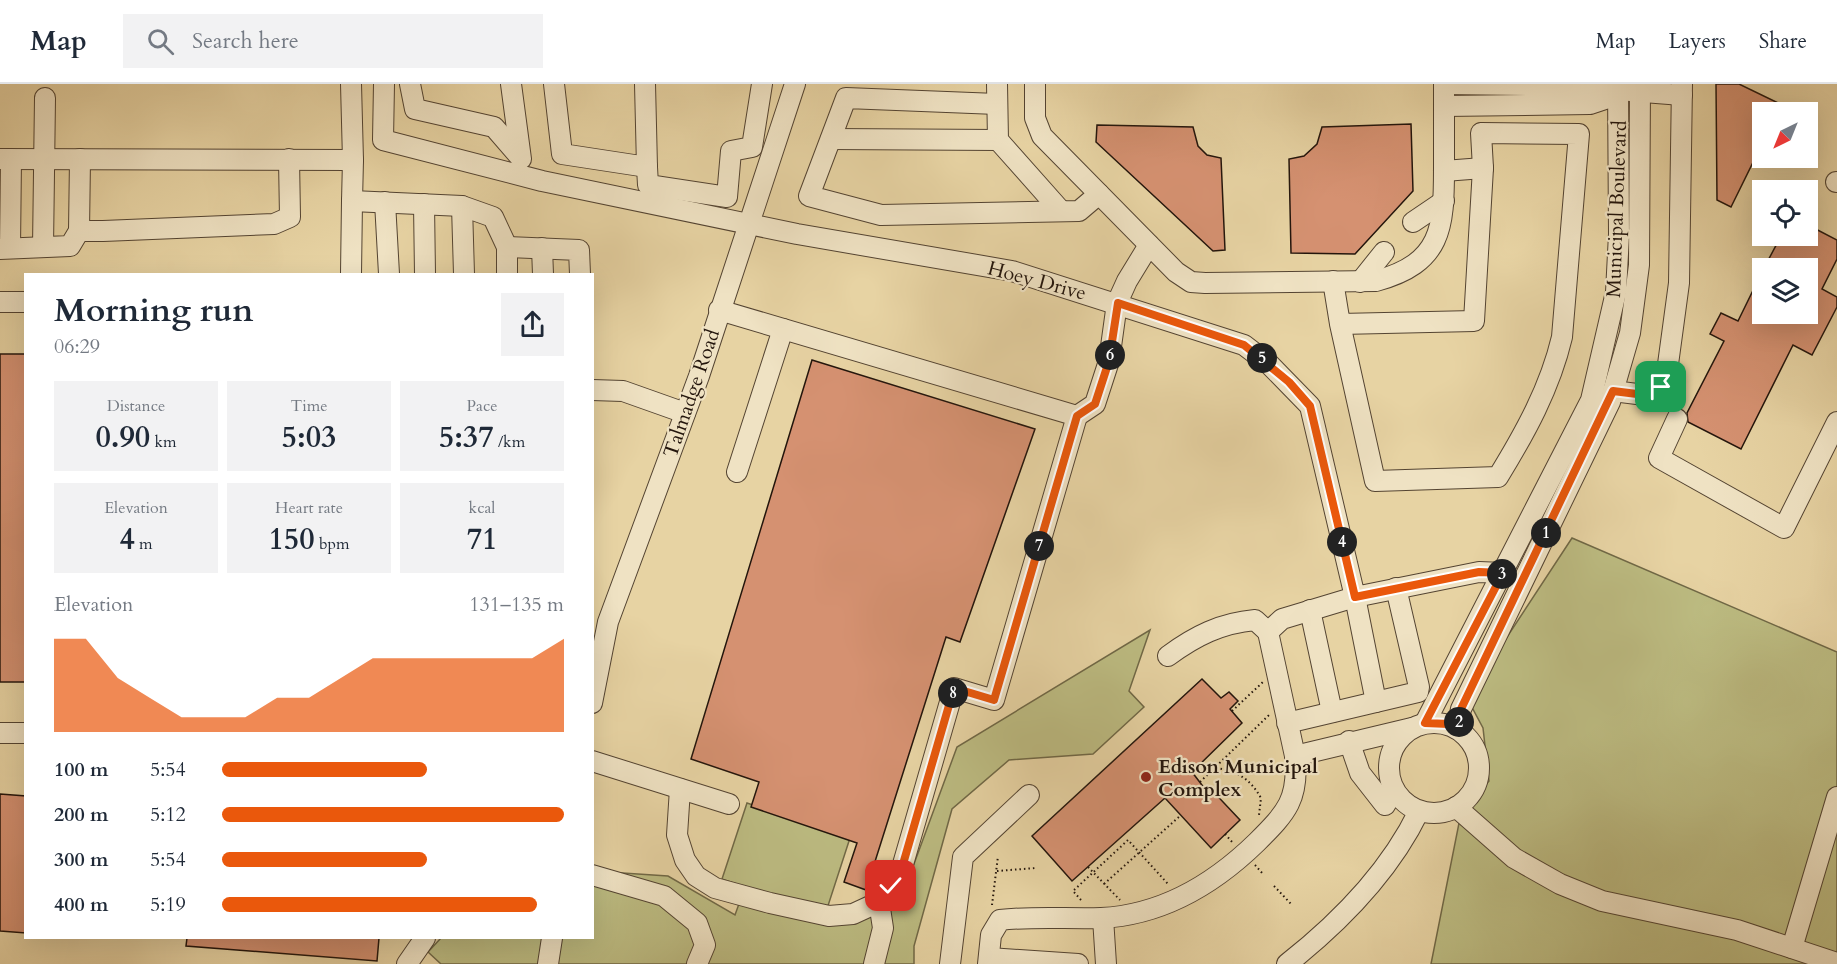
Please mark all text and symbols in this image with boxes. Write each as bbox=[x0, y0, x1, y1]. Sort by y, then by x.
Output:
search box bbox=[123, 14, 543, 68]
text: Map bbox=[30, 22, 87, 60]
icon: search bbox=[144, 25, 177, 58]
text: Search here bbox=[192, 26, 299, 56]
text: Map bbox=[1596, 27, 1636, 56]
text: Layers bbox=[1669, 27, 1726, 56]
text: Share bbox=[1759, 27, 1807, 56]
north arrow bbox=[1752, 102, 1818, 168]
map controls bbox=[1752, 102, 1818, 324]
street label: Municipal Boulevard bbox=[1600, 119, 1633, 298]
button: locate bbox=[1752, 180, 1818, 246]
street label: Hoey Drive bbox=[985, 254, 1089, 307]
button: layers bbox=[1752, 258, 1818, 324]
text: Morning run bbox=[54, 288, 254, 333]
button: share bbox=[501, 293, 564, 356]
street label: Talmadge Road bbox=[657, 325, 726, 461]
text: 06:29 bbox=[54, 333, 100, 360]
pin: 6 bbox=[1095, 340, 1125, 370]
pin: 5 bbox=[1247, 343, 1277, 373]
text: 6 bbox=[1106, 344, 1114, 366]
text: 5 bbox=[1258, 347, 1266, 369]
pin bbox=[1635, 361, 1686, 412]
icon: arrive bbox=[1644, 370, 1677, 403]
text: Distance bbox=[107, 395, 165, 417]
text: Time bbox=[290, 395, 328, 417]
text: Pace bbox=[467, 395, 497, 417]
text: 0.90 bbox=[95, 417, 150, 458]
text: 5:03 bbox=[282, 417, 336, 458]
text: 5:37 bbox=[439, 417, 494, 458]
text: km bbox=[150, 431, 177, 453]
text: /km bbox=[494, 431, 525, 453]
text: Elevation bbox=[104, 497, 168, 519]
text: Heart rate bbox=[275, 497, 343, 519]
text: kcal bbox=[469, 497, 495, 519]
pin: 1 bbox=[1531, 518, 1561, 548]
text: 4 bbox=[119, 519, 135, 560]
text: 150 bbox=[268, 519, 315, 560]
text: 71 bbox=[467, 519, 497, 560]
text: 1 bbox=[1542, 522, 1550, 544]
pin: 4 bbox=[1327, 527, 1357, 557]
pin: 7 bbox=[1024, 531, 1054, 561]
text: 4 bbox=[1338, 531, 1346, 553]
text: m bbox=[135, 533, 153, 555]
text: bpm bbox=[315, 533, 350, 555]
text: 7 bbox=[1035, 535, 1043, 557]
pin: 3 bbox=[1487, 559, 1517, 589]
text: 3 bbox=[1498, 563, 1506, 585]
text: Elevation bbox=[54, 591, 133, 618]
text: 131–135 m bbox=[469, 591, 564, 618]
pin: 8 bbox=[938, 678, 968, 708]
text: 8 bbox=[949, 682, 957, 704]
pin: 2 bbox=[1444, 707, 1474, 737]
text: 2 bbox=[1455, 711, 1463, 733]
place label: Edison Municipal Complex bbox=[1158, 753, 1318, 803]
text: 100 m bbox=[54, 756, 109, 783]
text: 5:54 bbox=[150, 756, 186, 783]
marker: Edison Municipal Complex bbox=[1139, 770, 1153, 784]
text: 200 m bbox=[54, 801, 109, 828]
text: 5:12 bbox=[150, 801, 186, 828]
text: 300 m bbox=[54, 846, 109, 873]
text: 5:54 bbox=[150, 846, 186, 873]
pin bbox=[865, 860, 916, 911]
icon: check bbox=[874, 869, 907, 902]
text: 400 m bbox=[54, 891, 109, 918]
text: 5:19 bbox=[150, 891, 186, 918]

